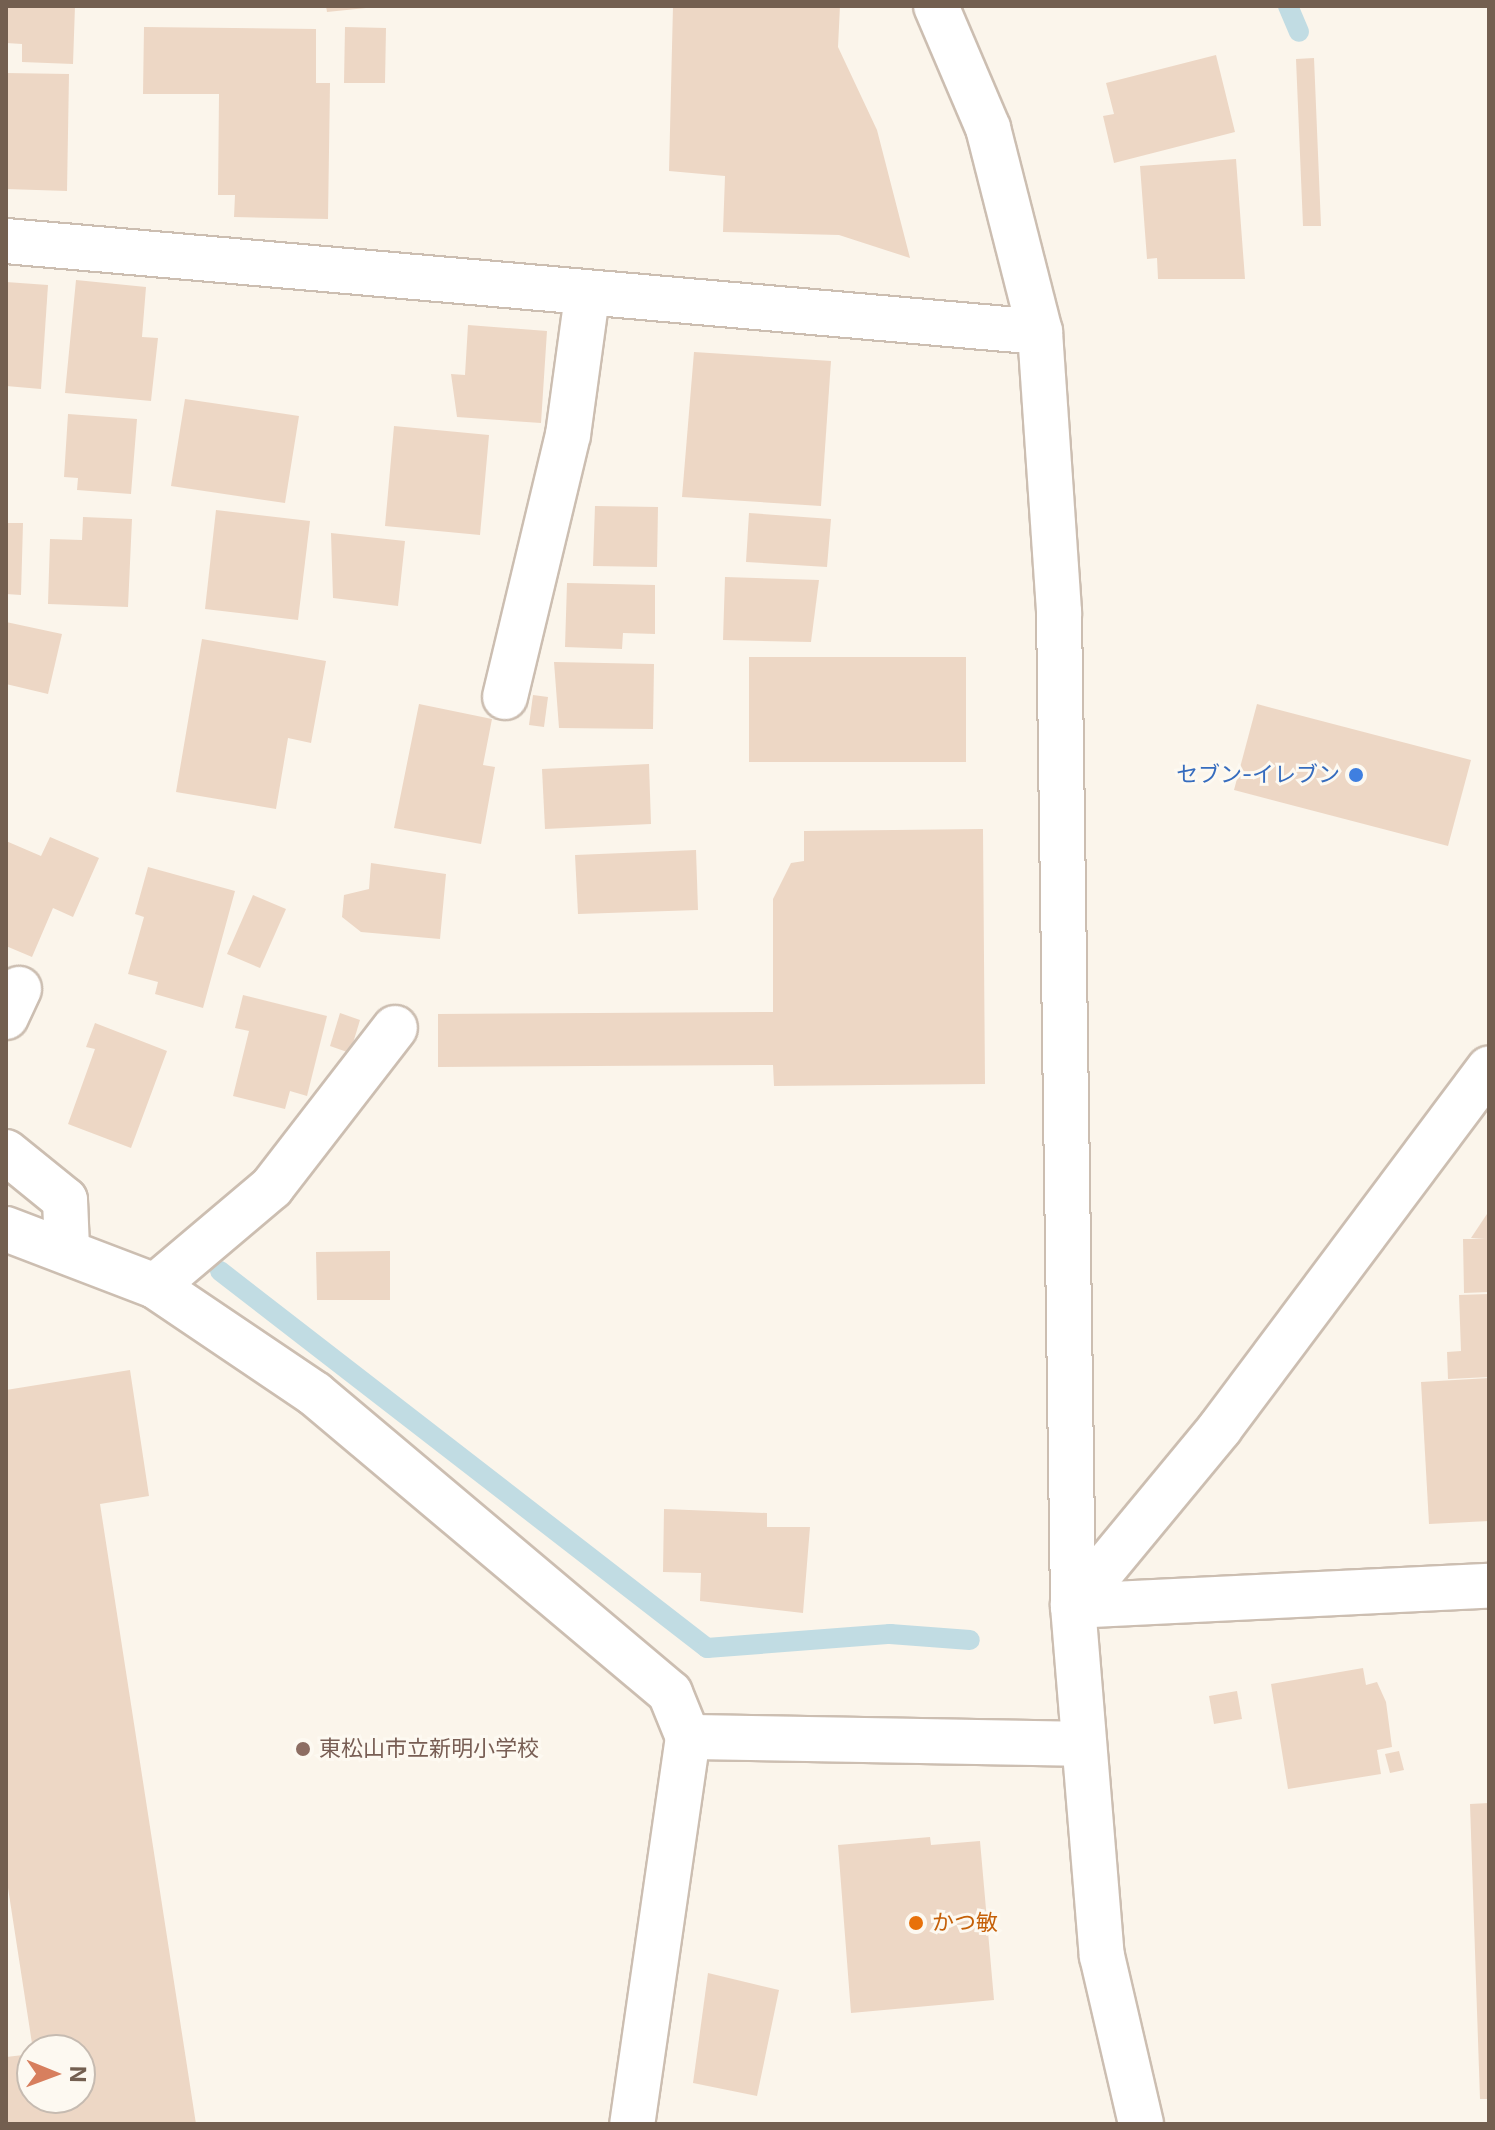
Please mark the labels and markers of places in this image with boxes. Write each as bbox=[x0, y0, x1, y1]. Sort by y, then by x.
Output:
place label: セブン-イレブン bbox=[1176, 762, 1340, 788]
marker: セブン-イレブン bbox=[1347, 766, 1365, 784]
place label: 東松山市立新明小学校 bbox=[319, 1736, 539, 1762]
marker: 東松山市立新明小学校 bbox=[294, 1740, 312, 1758]
place label: かつ敏 bbox=[932, 1910, 998, 1936]
marker: かつ敏 bbox=[907, 1914, 925, 1932]

